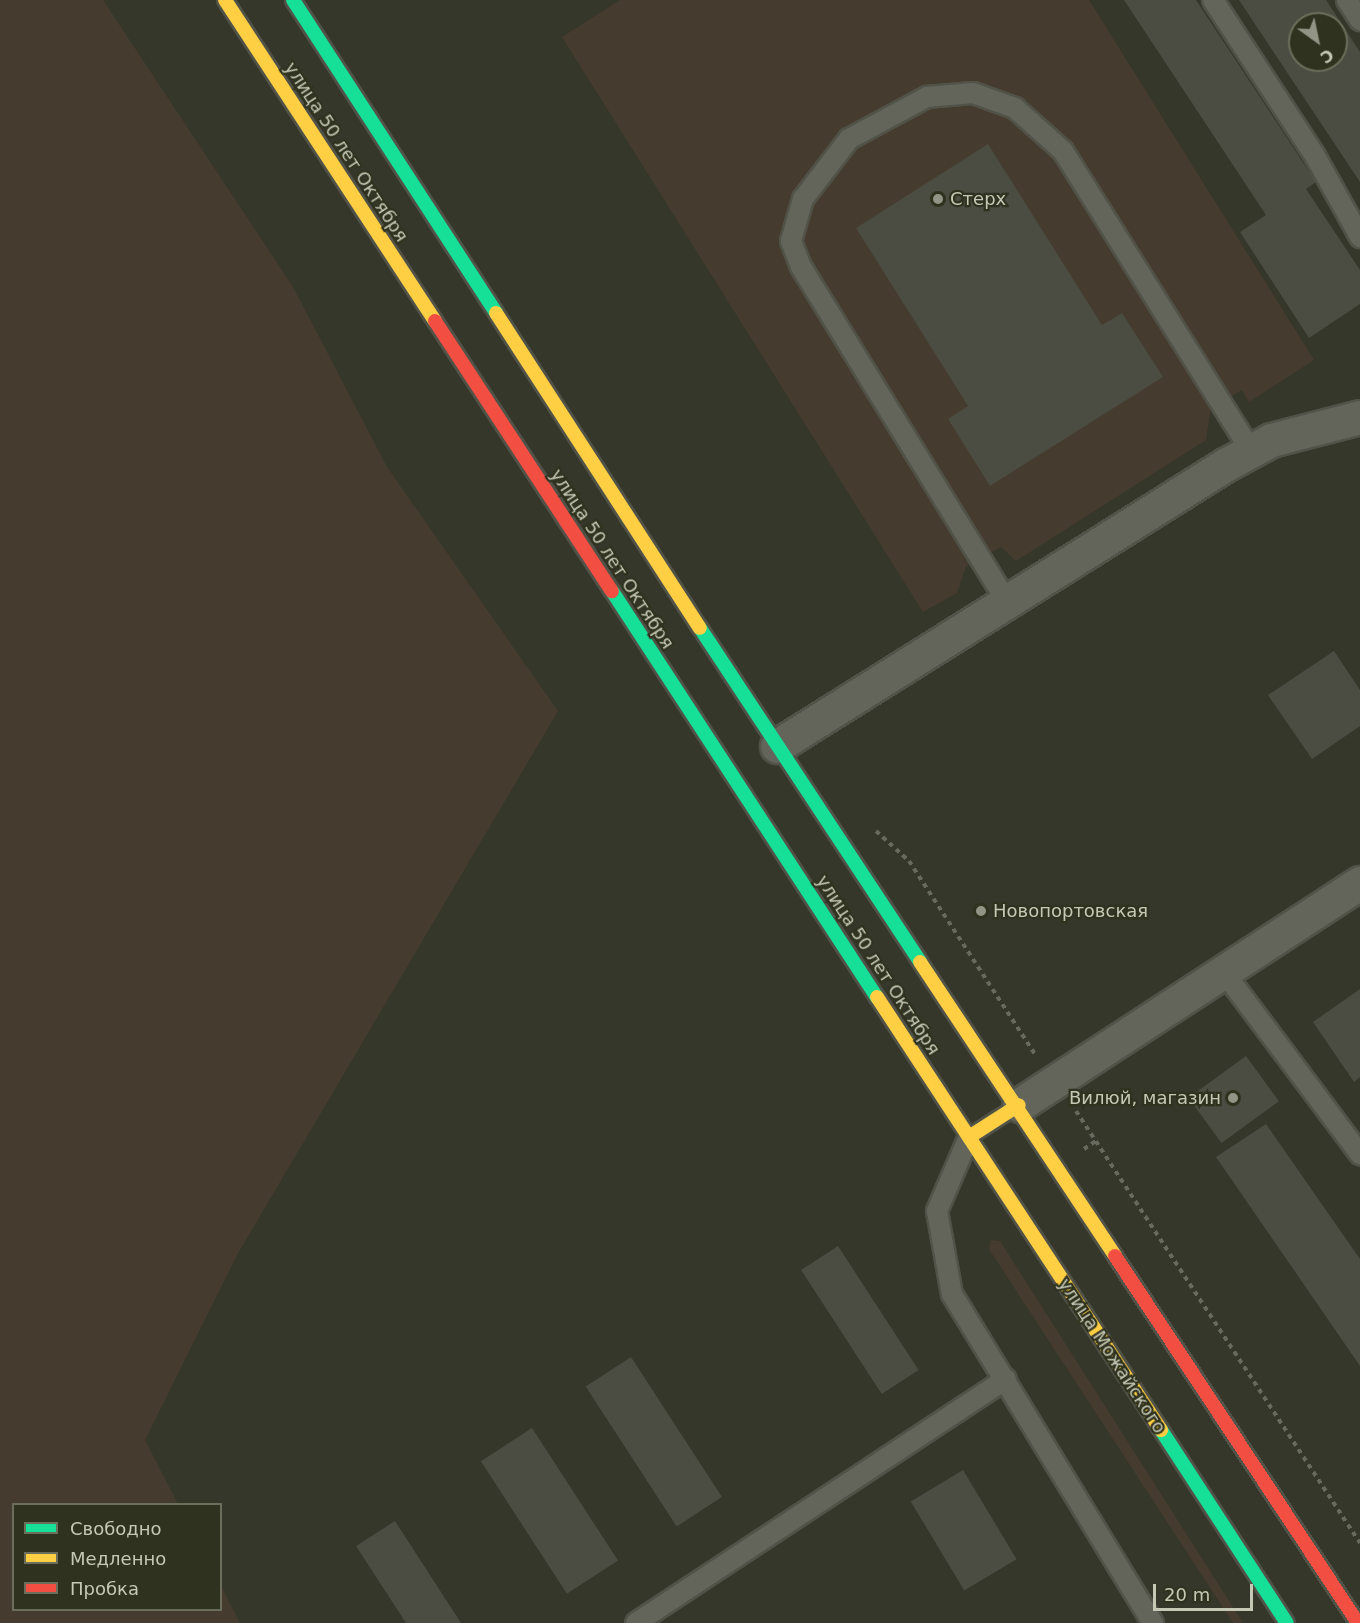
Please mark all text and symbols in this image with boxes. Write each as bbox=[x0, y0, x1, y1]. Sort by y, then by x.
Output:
north arrow bbox=[1288, 12, 1348, 72]
text: С bbox=[1317, 45, 1337, 67]
street label: улица 50 лет Октября bbox=[280, 58, 412, 246]
place label: Стерх bbox=[950, 188, 1006, 210]
marker: Стерх bbox=[931, 192, 945, 206]
street label: улица 50 лет Октября bbox=[546, 465, 678, 653]
street label: улица 50 лет Октября bbox=[812, 871, 944, 1059]
place label: Новопортовская bbox=[993, 900, 1148, 922]
marker: Новопортовская bbox=[974, 904, 988, 918]
place label: Вилюй, магазин bbox=[1069, 1087, 1221, 1109]
marker: Вилюй, магазин bbox=[1226, 1091, 1240, 1105]
street label: улица Можайского bbox=[1054, 1274, 1170, 1438]
legend bbox=[12, 1503, 222, 1611]
text: Свободно bbox=[70, 1518, 162, 1539]
text: Медленно bbox=[70, 1548, 166, 1569]
scale bar bbox=[1156, 1572, 1256, 1610]
text: Пробка bbox=[70, 1578, 139, 1599]
text: 20 m bbox=[1164, 1584, 1210, 1605]

